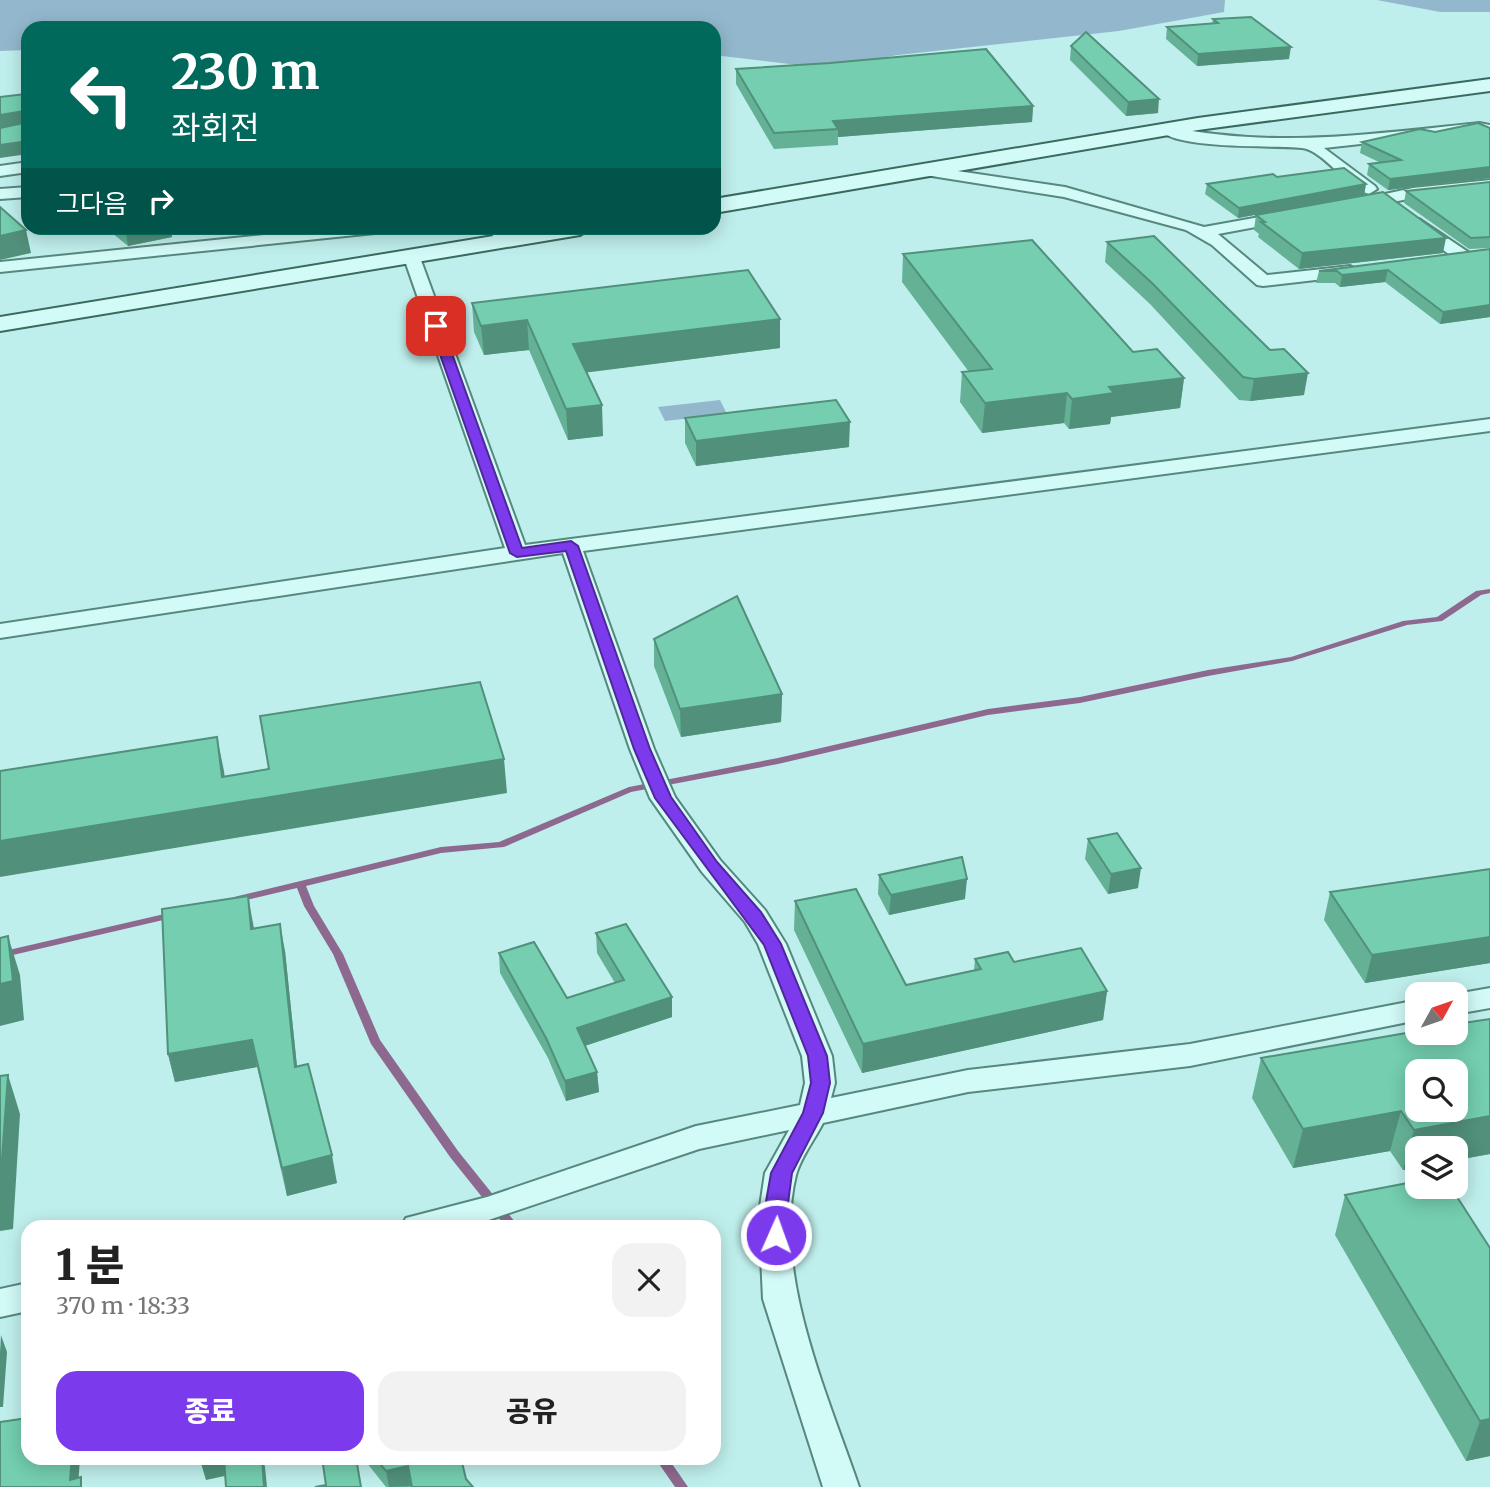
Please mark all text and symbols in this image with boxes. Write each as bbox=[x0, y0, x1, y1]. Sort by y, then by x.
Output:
text: 230 m bbox=[171, 41, 319, 102]
icon: left bbox=[56, 49, 147, 140]
text: 좌회전 bbox=[171, 108, 259, 148]
icon: right bbox=[142, 182, 180, 220]
text: 그다음 bbox=[56, 187, 128, 220]
pin bbox=[406, 296, 466, 356]
icon: arrive bbox=[417, 307, 455, 345]
north arrow bbox=[1405, 982, 1468, 1045]
map controls bbox=[1405, 982, 1468, 1199]
button: search bbox=[1405, 1059, 1468, 1122]
button: layers bbox=[1405, 1136, 1468, 1199]
position arrow bbox=[739, 1198, 813, 1272]
text: 1 분 bbox=[56, 1239, 124, 1291]
button: close bbox=[612, 1243, 686, 1317]
text: 370 m · 18:33 bbox=[56, 1291, 190, 1320]
button: 종료 bbox=[56, 1371, 364, 1451]
button: 공유 bbox=[378, 1371, 686, 1451]

